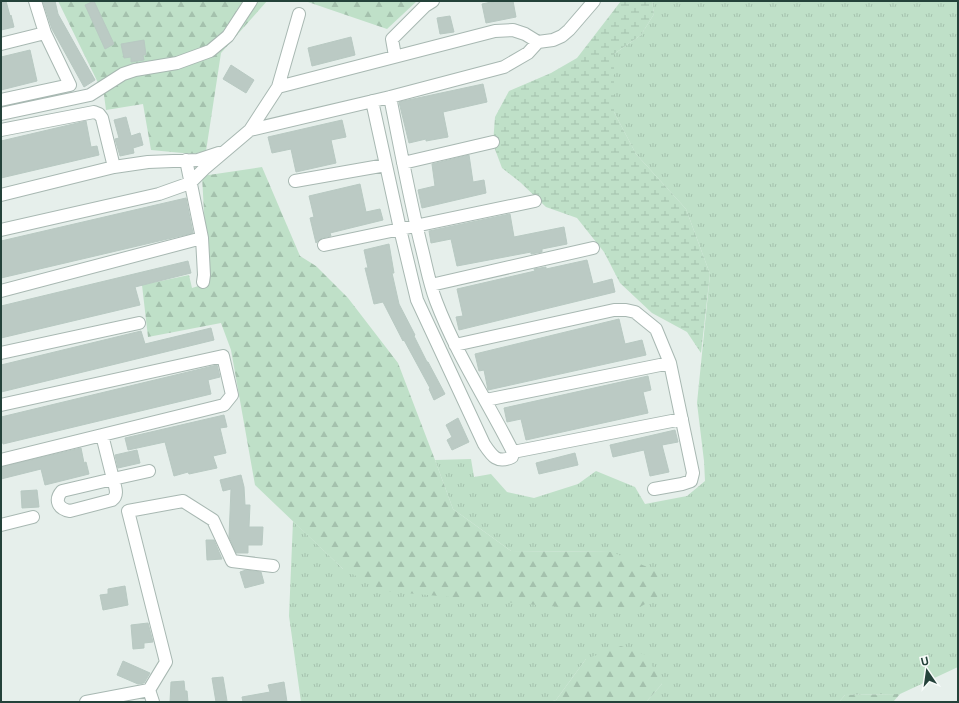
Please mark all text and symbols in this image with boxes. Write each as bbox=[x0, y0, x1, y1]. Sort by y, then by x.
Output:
north arrow bbox=[907, 651, 947, 691]
text: U bbox=[920, 655, 930, 668]

